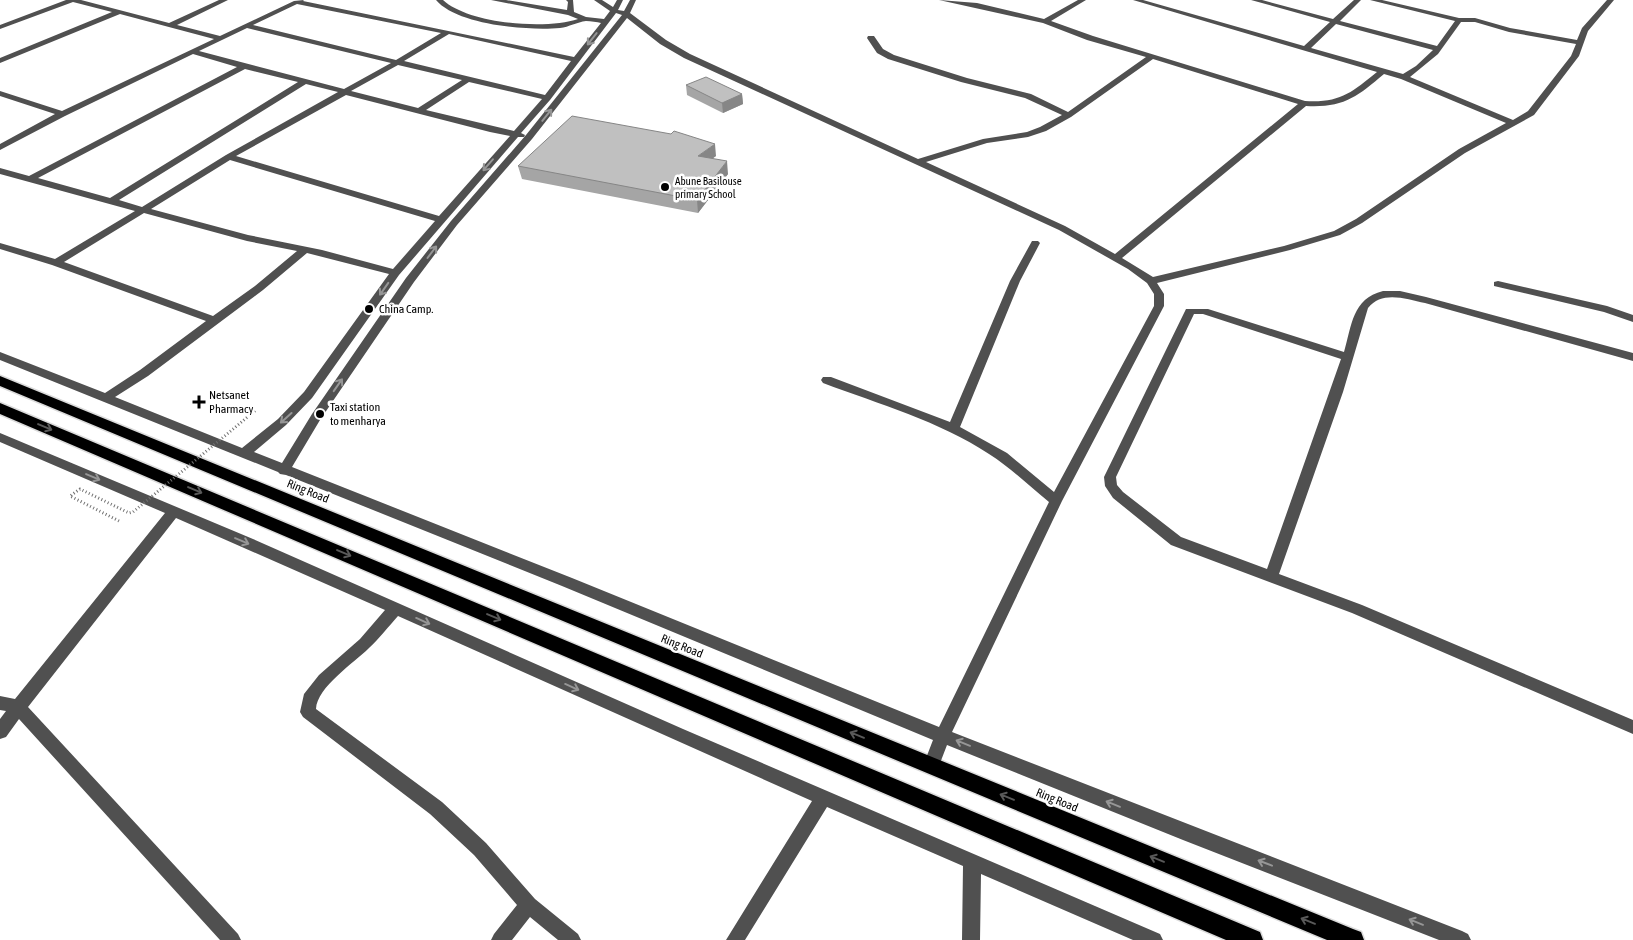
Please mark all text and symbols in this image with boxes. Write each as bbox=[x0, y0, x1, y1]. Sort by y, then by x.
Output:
one-way arrow bbox=[587, 33, 598, 46]
one-way arrow bbox=[542, 108, 553, 121]
one-way arrow bbox=[483, 158, 494, 171]
place label: Abune Basilouse primary School bbox=[675, 175, 742, 200]
marker: Abune Basilouse primary School bbox=[659, 181, 671, 193]
one-way arrow bbox=[426, 246, 437, 259]
one-way arrow bbox=[379, 282, 389, 296]
place label: China Camp. bbox=[379, 302, 433, 316]
marker: China Camp. bbox=[363, 303, 375, 315]
one-way arrow bbox=[333, 378, 343, 392]
place label: Netsanet Pharmacy bbox=[209, 388, 253, 416]
marker: Netsanet Pharmacy bbox=[193, 396, 205, 408]
place label: Taxi station to menharya bbox=[330, 400, 386, 428]
marker: Taxi station to menharya bbox=[314, 408, 326, 420]
one-way arrow bbox=[280, 412, 293, 424]
one-way arrow bbox=[37, 422, 52, 432]
one-way arrow bbox=[85, 473, 100, 483]
street label: Ring Road bbox=[285, 476, 331, 506]
one-way arrow bbox=[187, 485, 202, 495]
one-way arrow bbox=[235, 538, 250, 547]
one-way arrow bbox=[336, 549, 351, 559]
one-way arrow bbox=[486, 612, 501, 622]
one-way arrow bbox=[415, 617, 430, 627]
street label: Ring Road bbox=[659, 631, 705, 661]
one-way arrow bbox=[564, 682, 579, 692]
one-way arrow bbox=[850, 730, 865, 740]
one-way arrow bbox=[956, 738, 971, 747]
street label: Ring Road bbox=[1034, 785, 1080, 815]
one-way arrow bbox=[1000, 792, 1015, 802]
one-way arrow bbox=[1106, 799, 1122, 808]
one-way arrow bbox=[1150, 854, 1165, 864]
one-way arrow bbox=[1258, 858, 1273, 867]
one-way arrow bbox=[1300, 916, 1315, 925]
one-way arrow bbox=[1409, 916, 1424, 926]

